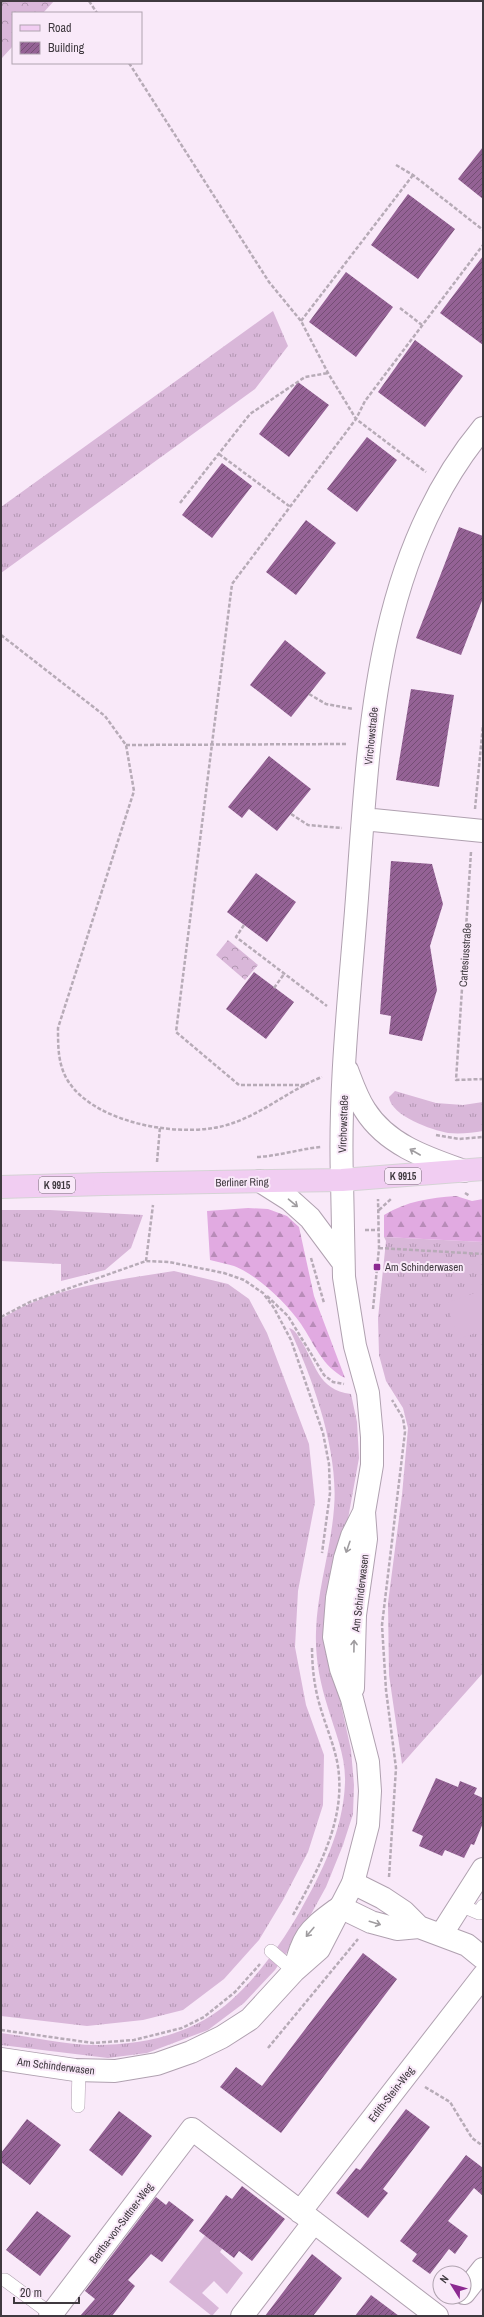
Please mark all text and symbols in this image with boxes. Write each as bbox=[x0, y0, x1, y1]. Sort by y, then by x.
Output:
legend bbox=[12, 12, 142, 64]
text: Road bbox=[48, 20, 72, 36]
text: Building bbox=[48, 40, 85, 56]
street label: Virchowstraße bbox=[361, 706, 381, 766]
street label: Cartesiusstraße bbox=[456, 923, 474, 987]
street label: Virchowstraße bbox=[335, 1095, 351, 1153]
one-way arrow bbox=[409, 1148, 421, 1156]
road number: K 9915 bbox=[385, 1168, 421, 1184]
street label: Berliner Ring bbox=[215, 1175, 269, 1189]
road number: K 9915 bbox=[39, 1177, 75, 1193]
one-way arrow bbox=[288, 1198, 298, 1207]
place label: Am Schinderwasen bbox=[384, 1260, 463, 1274]
marker: Am Schinderwasen bbox=[372, 1262, 382, 1272]
one-way arrow bbox=[344, 1541, 351, 1554]
street label: Am Schinderwasen bbox=[348, 1553, 372, 1634]
one-way arrow bbox=[350, 1640, 358, 1653]
one-way arrow bbox=[368, 1920, 381, 1927]
one-way arrow bbox=[306, 1926, 315, 1936]
street label: Am Schinderwasen bbox=[15, 2054, 96, 2078]
street label: Edith-Stein-Weg bbox=[365, 2063, 417, 2125]
street label: Bertha-von-Suttner-Weg bbox=[86, 2180, 156, 2266]
north arrow bbox=[432, 2265, 472, 2305]
text: N bbox=[436, 2272, 452, 2286]
scale bar bbox=[14, 2279, 79, 2305]
text: 20 m bbox=[20, 2285, 42, 2301]

